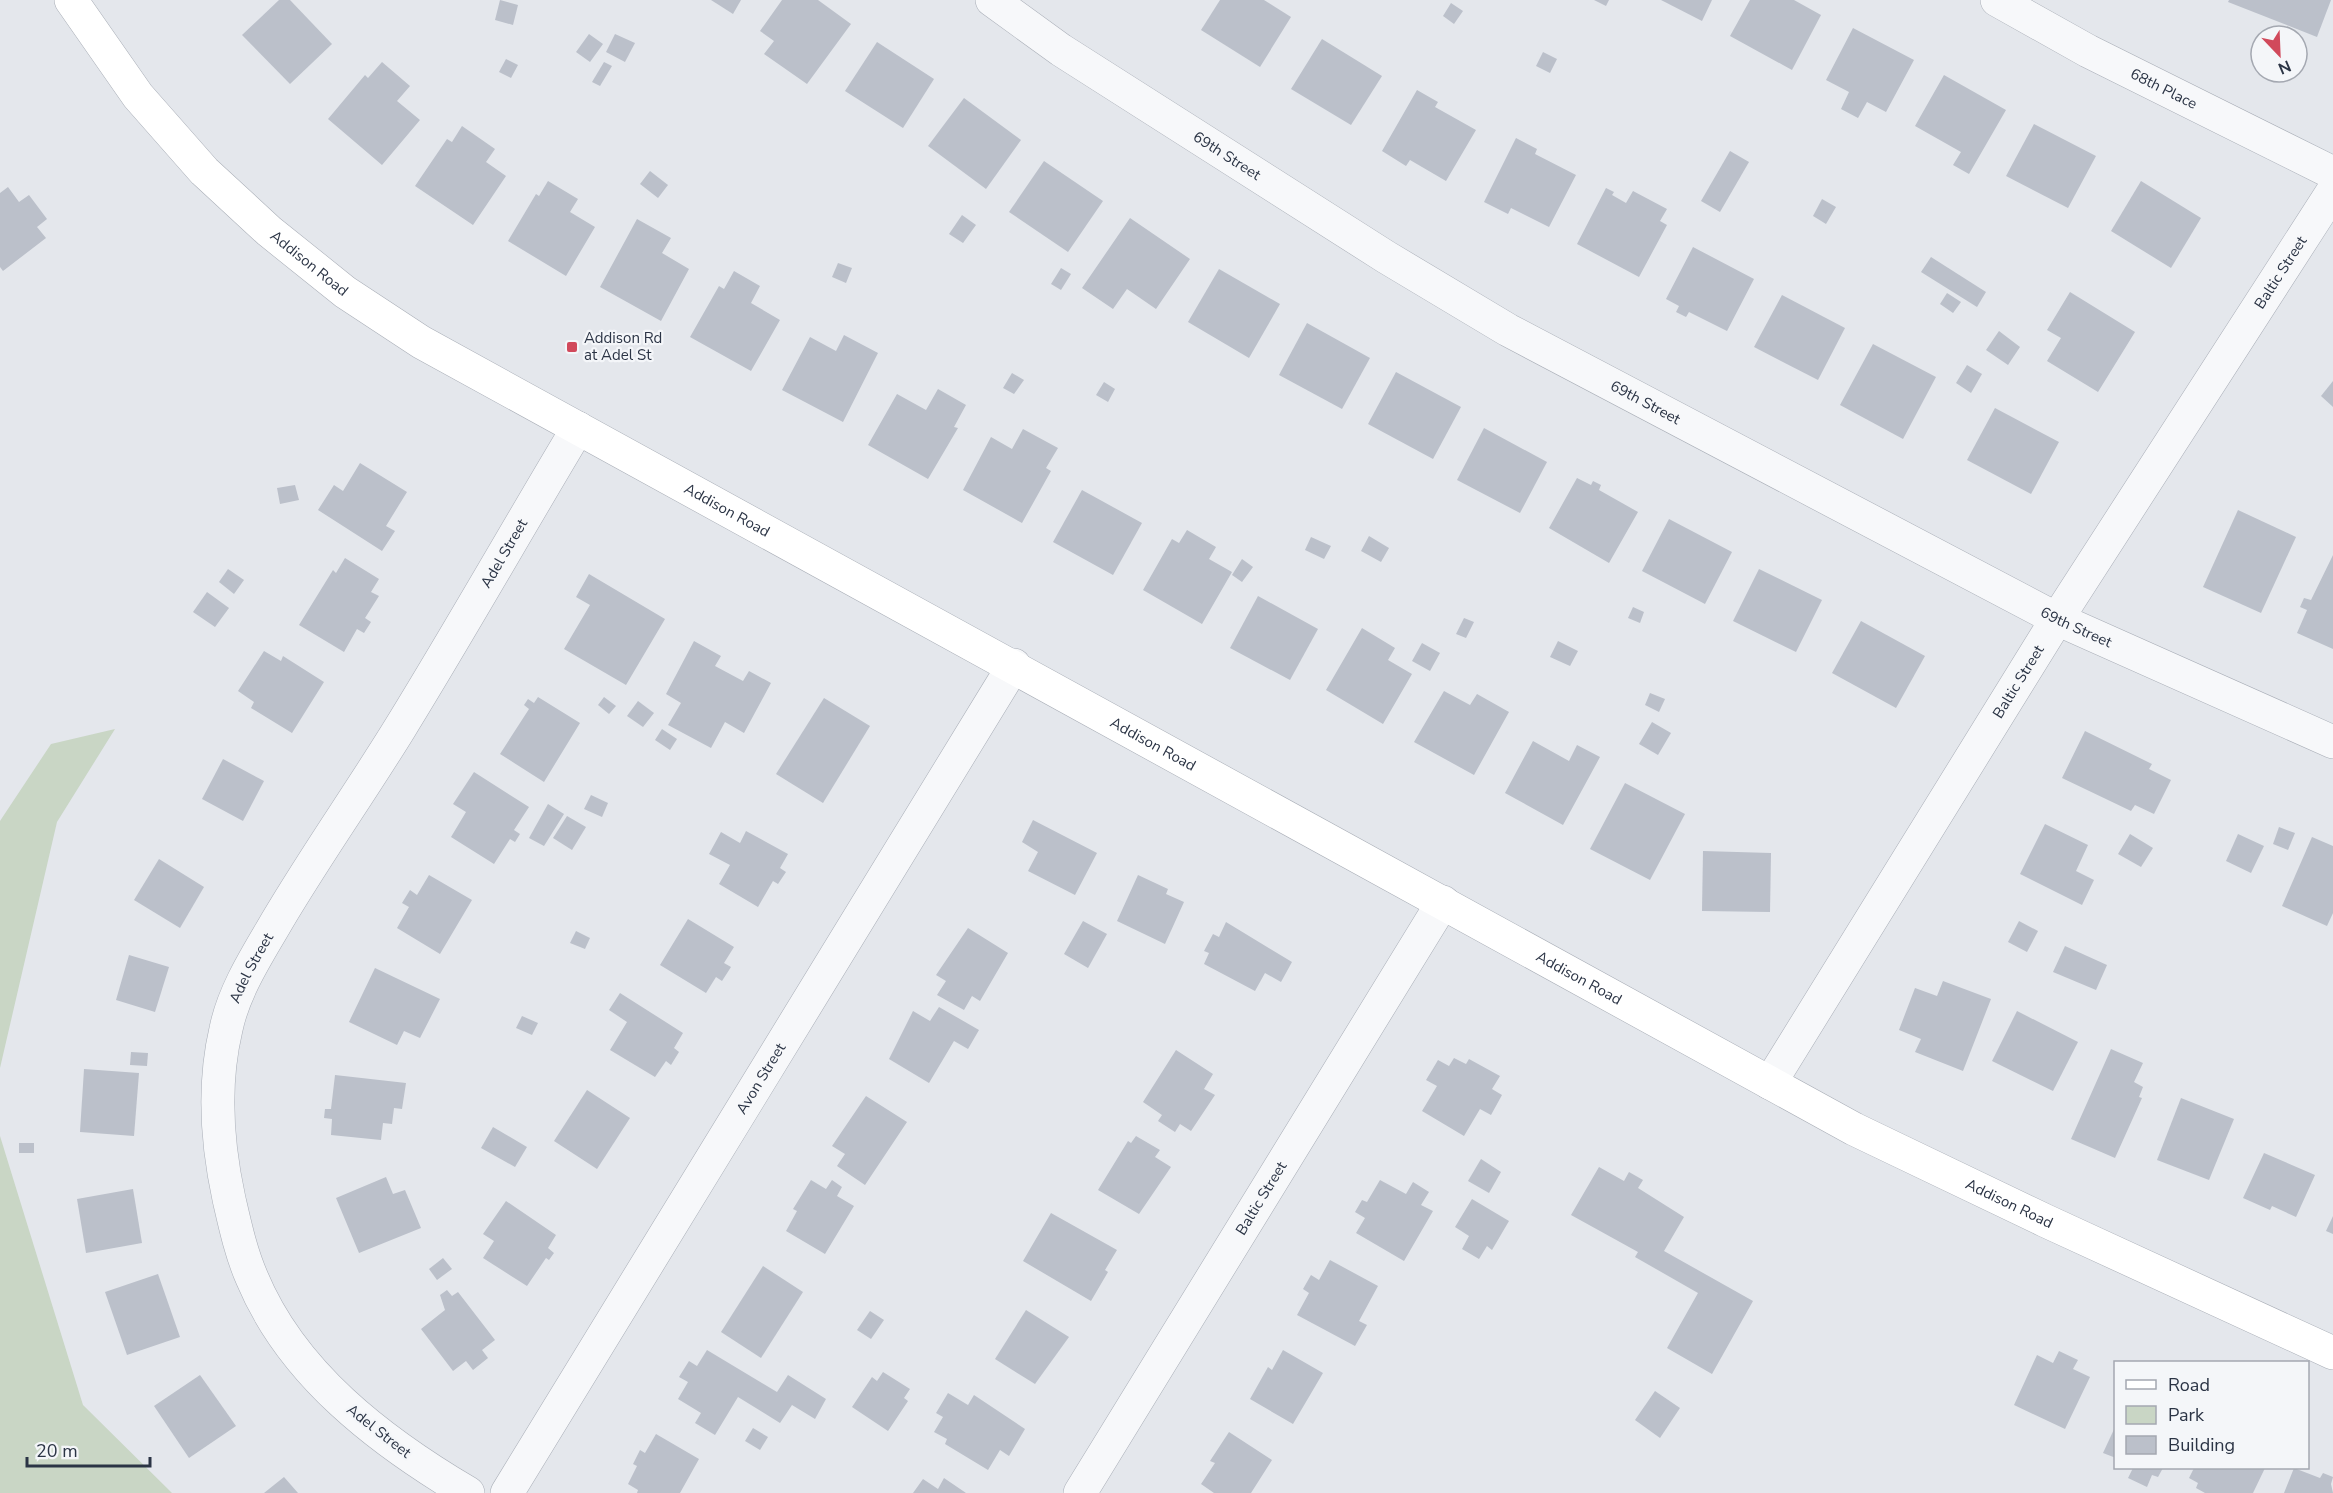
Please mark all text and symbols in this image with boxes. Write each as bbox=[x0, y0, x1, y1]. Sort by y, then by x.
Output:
north arrow bbox=[2249, 24, 2309, 84]
text: N bbox=[2275, 54, 2294, 79]
street label: 68th Place bbox=[2127, 64, 2201, 114]
street label: 69th Street bbox=[1189, 127, 1265, 185]
street label: Addison Road bbox=[266, 226, 352, 301]
street label: Baltic Street bbox=[2250, 232, 2312, 313]
place label: Addison Rd at Adel St bbox=[584, 328, 662, 365]
marker: Addison Rd at Adel St bbox=[565, 340, 579, 354]
street label: 69th Street bbox=[1607, 376, 1685, 429]
street label: Addison Road bbox=[681, 479, 773, 542]
street label: Adel Street bbox=[476, 515, 532, 592]
street label: 69th Street bbox=[2037, 602, 2116, 653]
street label: Baltic Street bbox=[1988, 640, 2049, 722]
street label: Addison Road bbox=[1107, 712, 1199, 776]
street label: Adel Street bbox=[225, 928, 278, 1006]
street label: Addison Road bbox=[1533, 946, 1625, 1010]
street label: Avon Street bbox=[731, 1039, 791, 1118]
street label: Baltic Street bbox=[1231, 1157, 1292, 1239]
street label: Addison Road bbox=[1962, 1174, 2056, 1233]
legend bbox=[2114, 1361, 2309, 1469]
text: Road bbox=[2168, 1373, 2210, 1397]
street label: Adel Street bbox=[343, 1399, 416, 1463]
text: Park bbox=[2168, 1403, 2205, 1427]
scale bar bbox=[27, 1430, 150, 1468]
text: Building bbox=[2168, 1433, 2235, 1457]
text: 20 m bbox=[36, 1439, 78, 1463]

